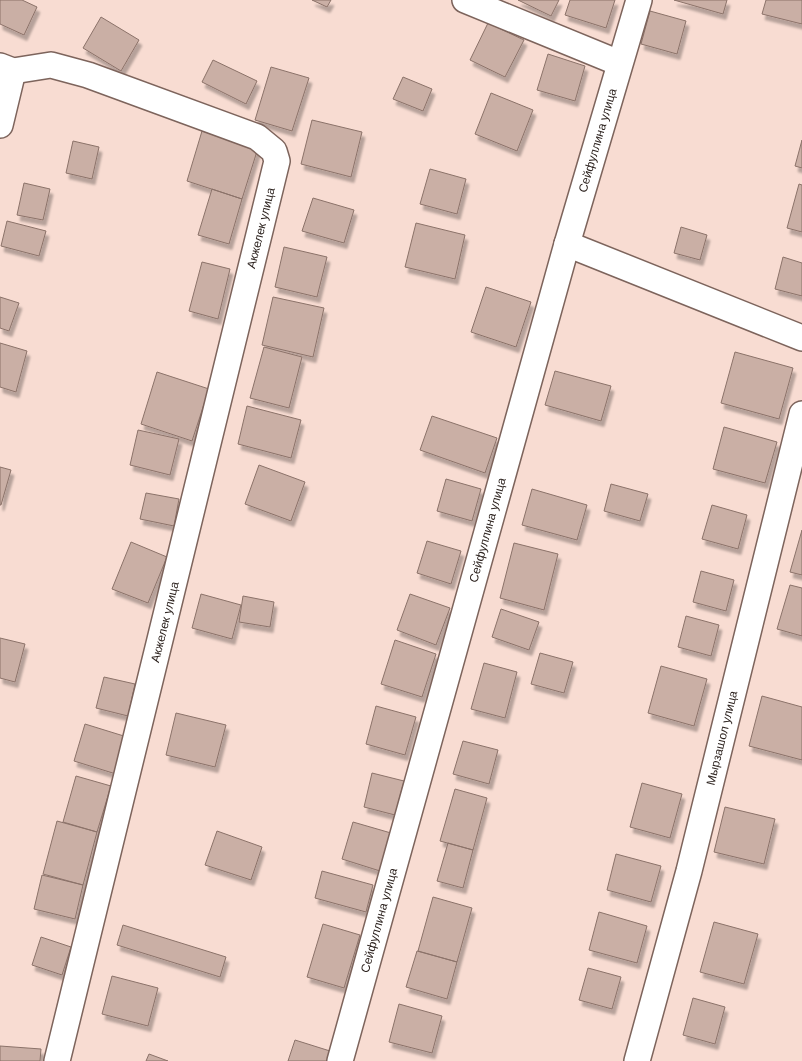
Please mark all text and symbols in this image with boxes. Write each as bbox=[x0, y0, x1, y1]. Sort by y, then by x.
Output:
street label: Сейфуллина улица bbox=[576, 86, 620, 194]
street label: Акжелек улица bbox=[244, 186, 278, 270]
street label: Сейфуллина улица bbox=[466, 476, 509, 584]
street label: Акжелек улица bbox=[148, 580, 182, 664]
street label: Мырзашол улица bbox=[703, 689, 740, 787]
street label: Сейфуллина улица bbox=[358, 866, 400, 974]

